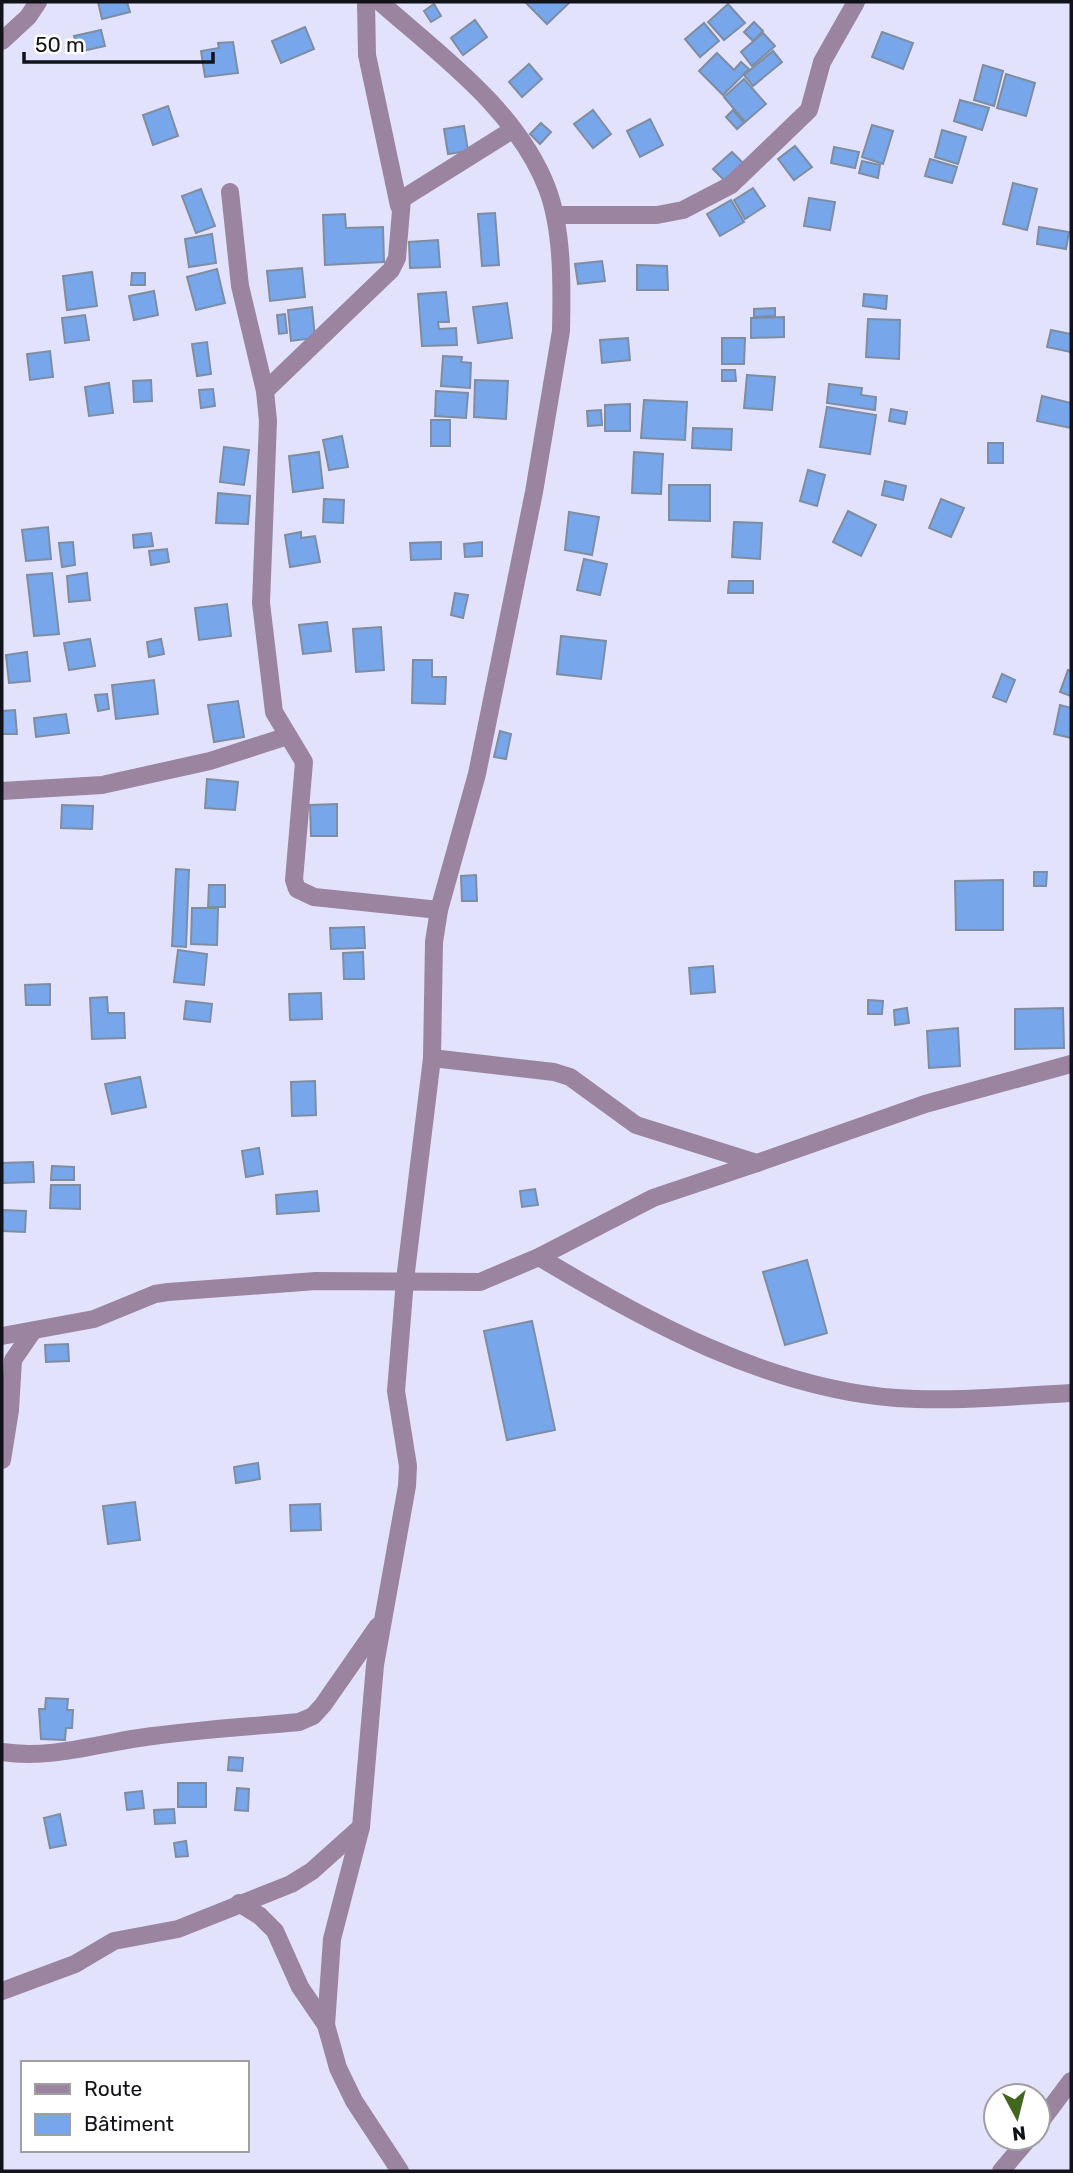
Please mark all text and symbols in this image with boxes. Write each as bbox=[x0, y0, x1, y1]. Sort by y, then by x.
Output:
scale bar bbox=[24, 21, 214, 65]
text: 50 m bbox=[35, 32, 85, 57]
legend bbox=[21, 2061, 248, 2152]
text: Route bbox=[84, 2076, 142, 2101]
north arrow bbox=[982, 2082, 1052, 2152]
text: Bâtiment bbox=[84, 2111, 174, 2136]
text: N bbox=[1011, 2121, 1027, 2146]

